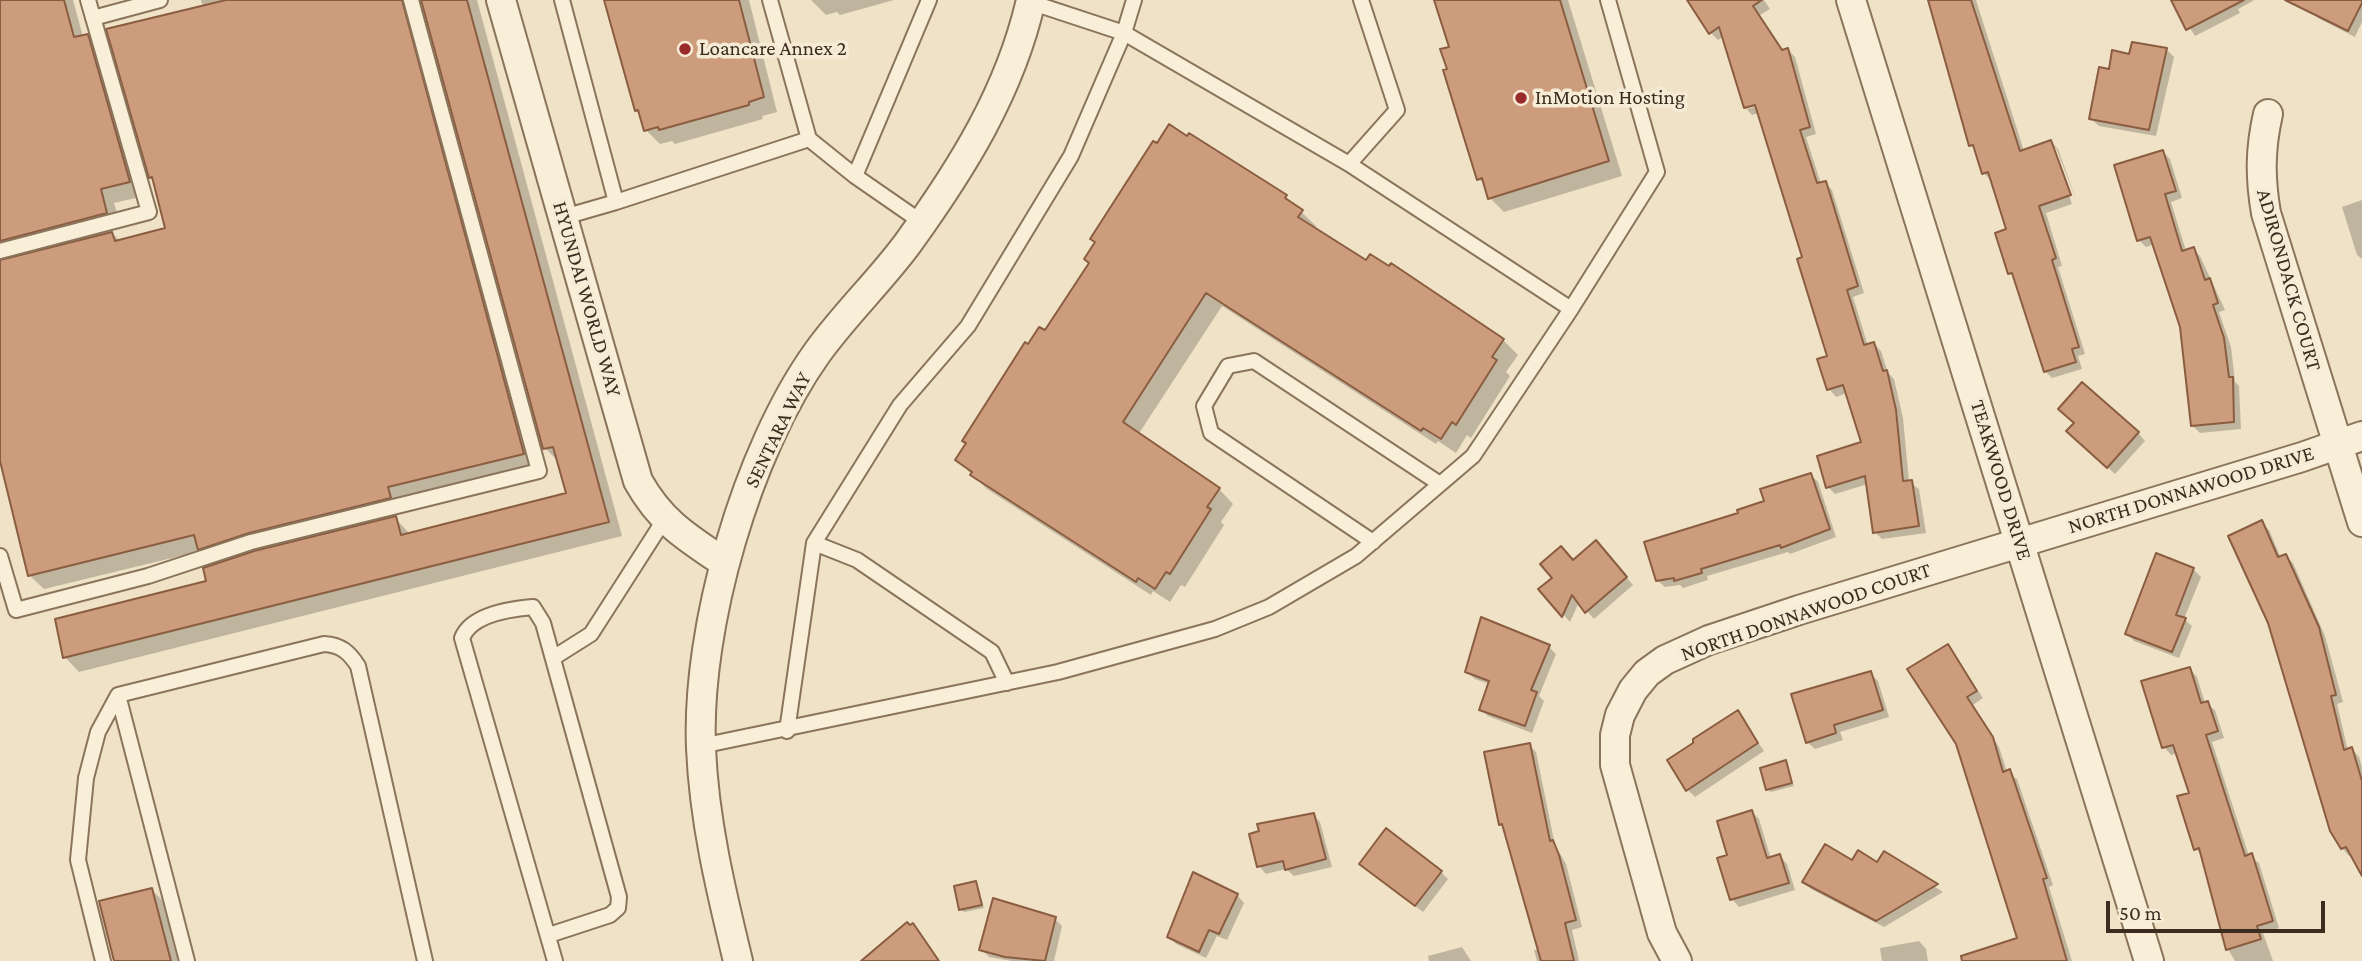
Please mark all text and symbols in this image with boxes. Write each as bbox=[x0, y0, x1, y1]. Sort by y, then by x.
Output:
place label: Loancare Annex 2 bbox=[699, 36, 847, 62]
marker: Loancare Annex 2 bbox=[677, 41, 693, 57]
place label: InMotion Hosting bbox=[1535, 85, 1685, 111]
marker: InMotion Hosting bbox=[1513, 90, 1529, 106]
street label: ADIRONDACK COURT bbox=[2251, 186, 2327, 374]
street label: HYUNDAI WORLD WAY bbox=[547, 198, 627, 400]
street label: SENTARA WAY bbox=[739, 368, 817, 492]
street label: TEAKWOOD DRIVE bbox=[1965, 397, 2037, 563]
street label: NORTH DONNAWOOD DRIVE bbox=[2065, 441, 2317, 539]
street label: NORTH DONNAWOOD COURT bbox=[1678, 557, 1934, 667]
scale bar bbox=[2110, 888, 2329, 932]
text: 50 m bbox=[2119, 901, 2162, 925]

